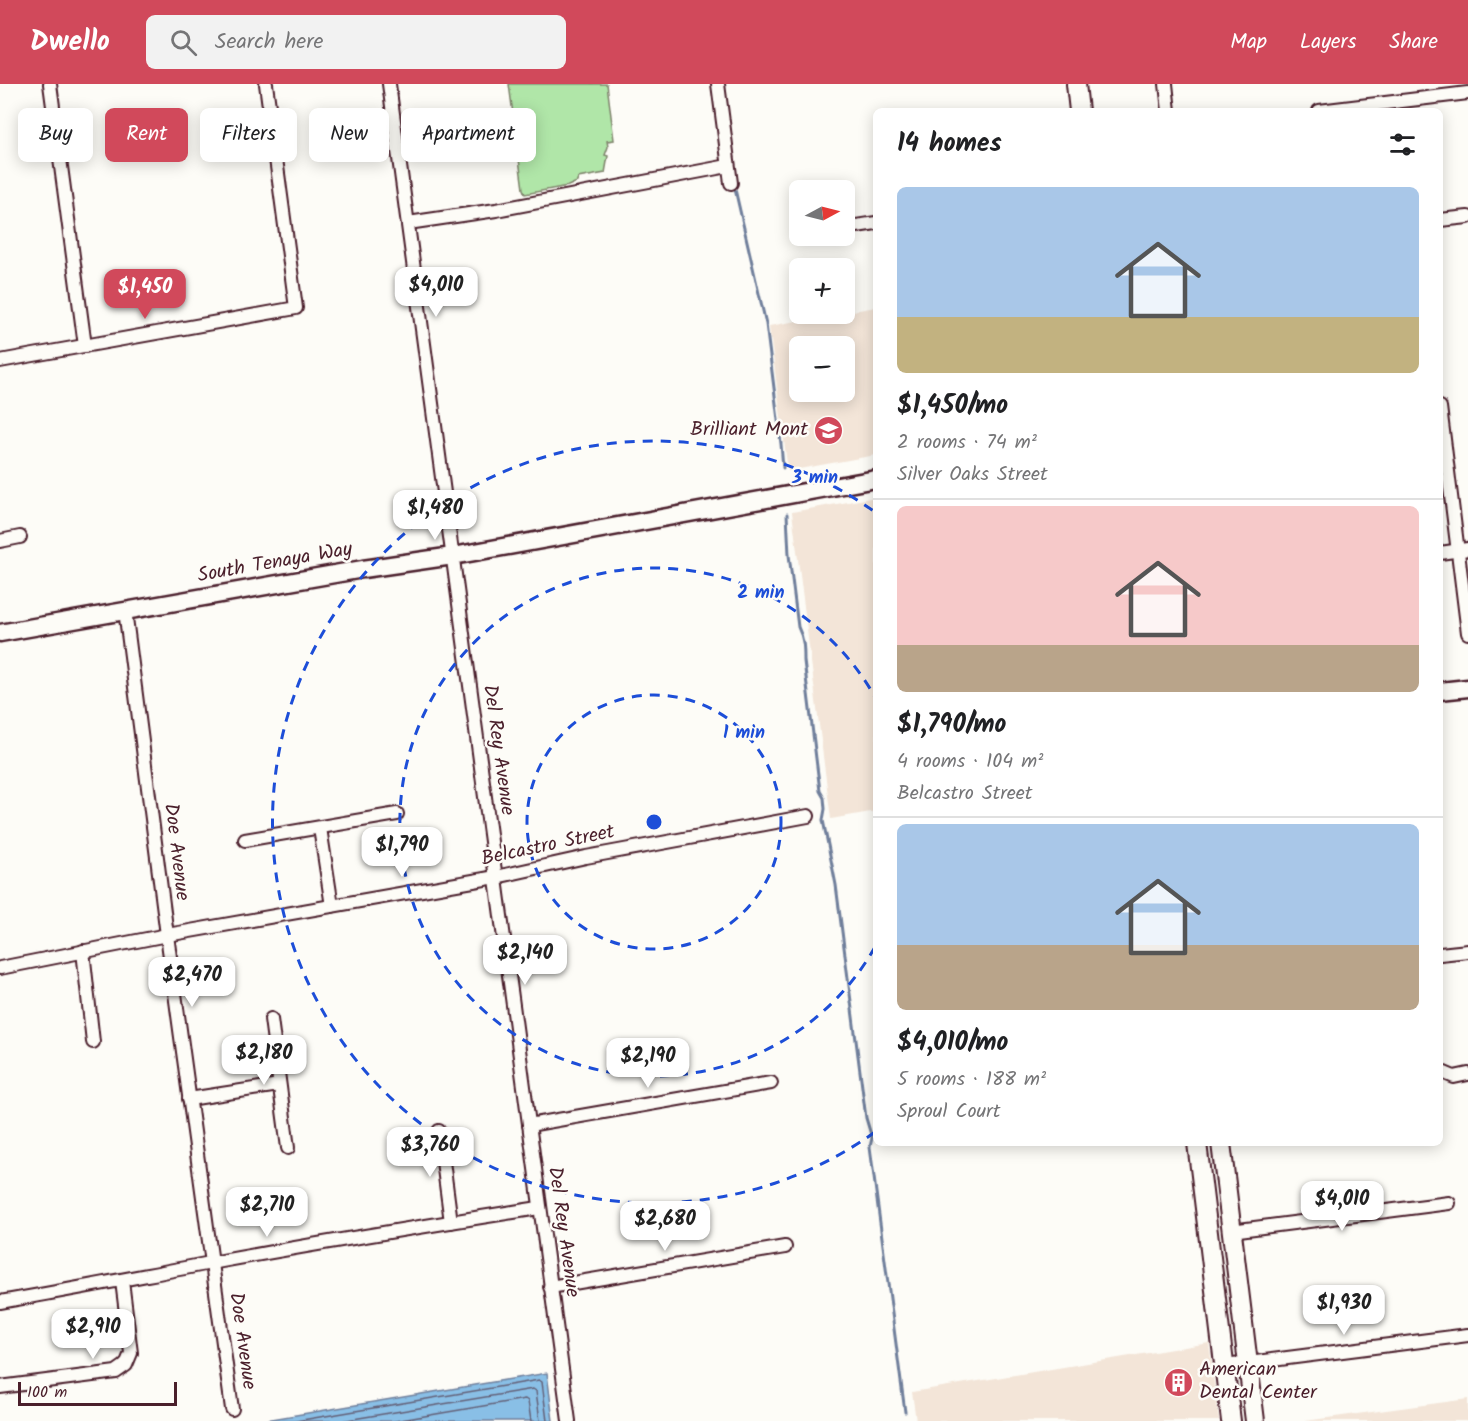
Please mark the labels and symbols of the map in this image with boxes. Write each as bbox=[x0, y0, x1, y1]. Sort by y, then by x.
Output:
north arrow bbox=[789, 180, 855, 246]
pin: $4,010 bbox=[387, 267, 485, 318]
pin: $1,450 bbox=[96, 269, 194, 320]
place label: Brilliant Mont bbox=[690, 414, 808, 446]
school or university icon: Brilliant Mont bbox=[813, 414, 845, 446]
text: 3 min bbox=[791, 464, 838, 493]
pin: $1,480 bbox=[386, 490, 484, 541]
street label: South Tenaya Way bbox=[195, 534, 356, 592]
text: 2 min bbox=[738, 579, 784, 608]
street label: Del Rey Avenue bbox=[473, 683, 523, 817]
text: 1 min bbox=[723, 719, 765, 748]
street label: Doe Avenue bbox=[154, 801, 198, 903]
centre of rings bbox=[644, 812, 664, 832]
street label: Belcastro Street bbox=[478, 816, 618, 876]
pin: $1,790 bbox=[353, 827, 451, 878]
pin: $2,140 bbox=[476, 935, 574, 986]
pin: $2,470 bbox=[143, 957, 241, 1008]
pin: $2,180 bbox=[215, 1035, 313, 1086]
pin: $2,190 bbox=[599, 1038, 697, 1089]
pin: $3,760 bbox=[381, 1127, 479, 1178]
street label: Del Rey Avenue bbox=[538, 1165, 588, 1299]
pin: $4,010 bbox=[1293, 1181, 1391, 1232]
pin: $2,710 bbox=[218, 1187, 316, 1238]
pin: $2,680 bbox=[616, 1201, 714, 1252]
pin: $1,930 bbox=[1295, 1285, 1393, 1336]
street label: Doe Avenue bbox=[219, 1290, 265, 1392]
pin: $2,910 bbox=[44, 1309, 142, 1360]
place label: American Dental Center bbox=[1199, 1354, 1318, 1409]
building icon: American Dental Center bbox=[1162, 1366, 1194, 1398]
scale bar bbox=[18, 1379, 177, 1406]

